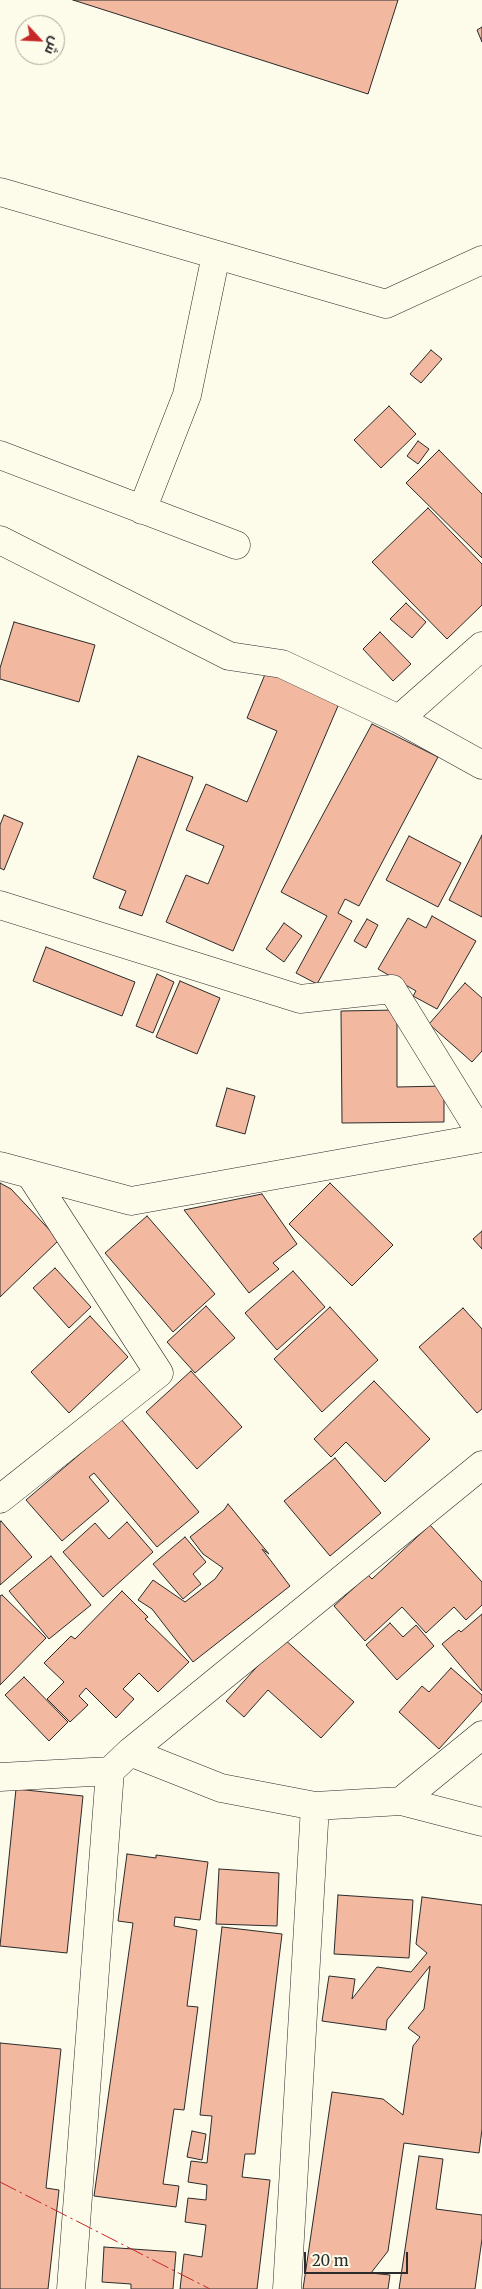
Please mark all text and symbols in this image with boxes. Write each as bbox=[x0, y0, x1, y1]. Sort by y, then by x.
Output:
north arrow bbox=[15, 15, 65, 65]
text: ش bbox=[41, 34, 65, 58]
scale bar bbox=[307, 2242, 411, 2274]
text: 20 m bbox=[312, 2251, 349, 2270]

